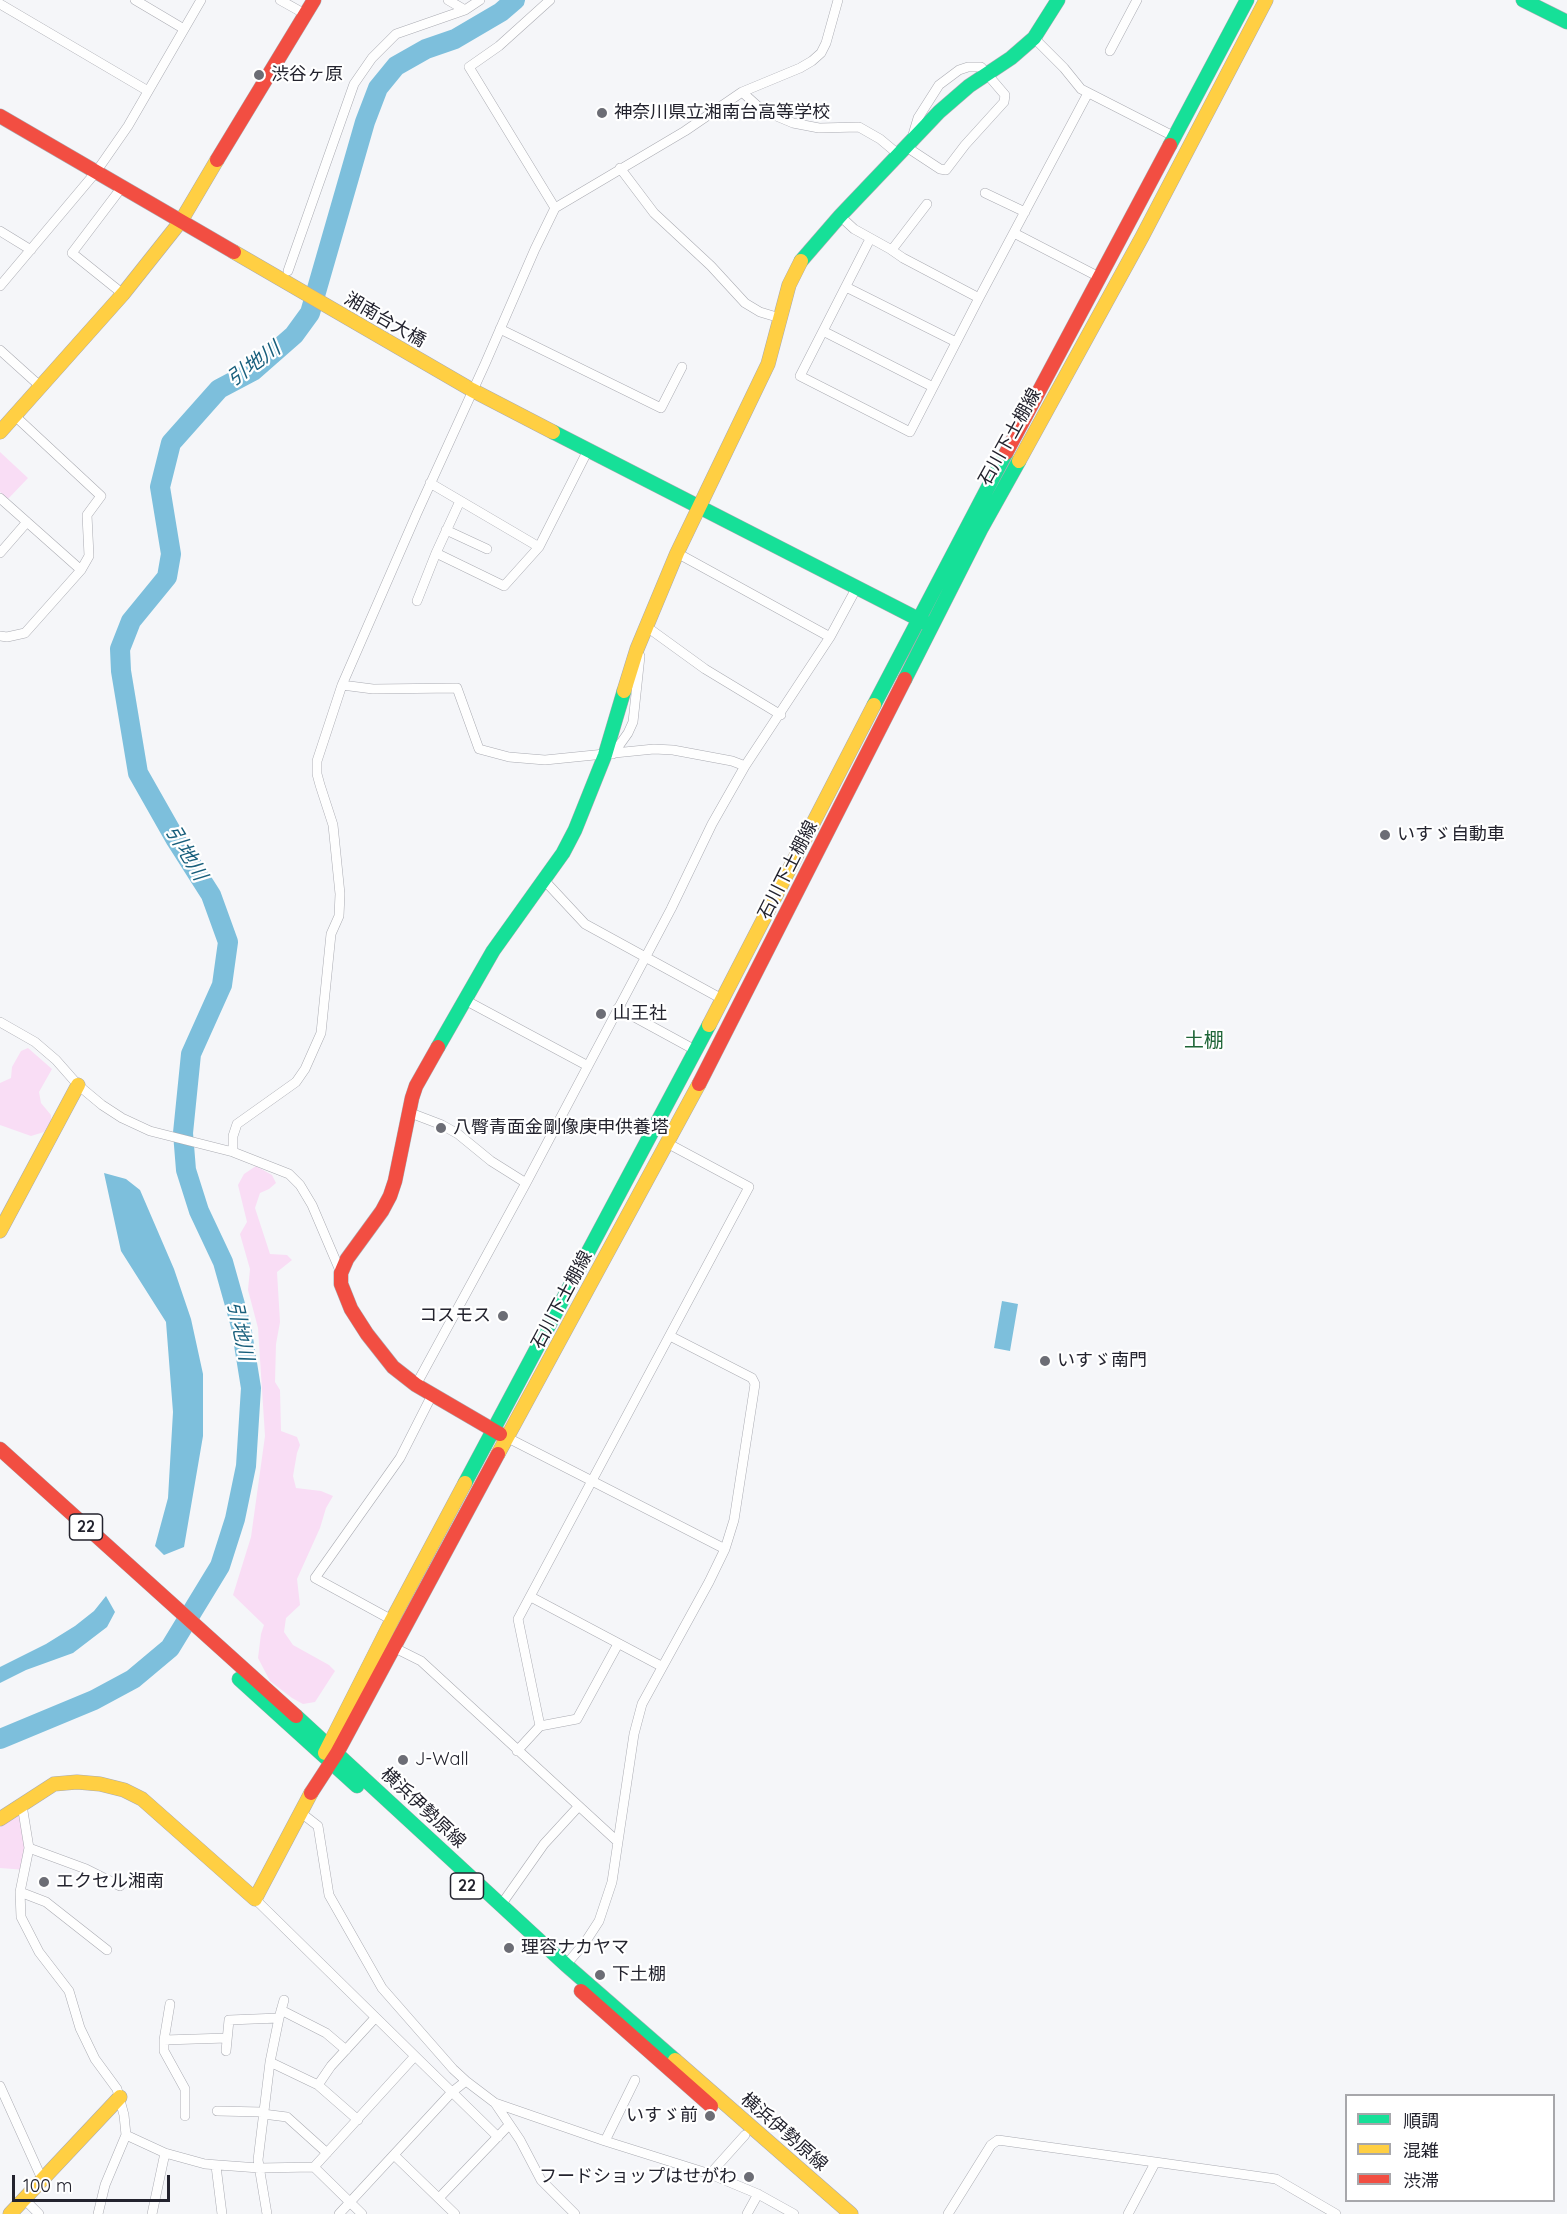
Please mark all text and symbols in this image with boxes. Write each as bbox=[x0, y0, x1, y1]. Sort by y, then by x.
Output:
place label: 渋谷ヶ原 bbox=[271, 64, 343, 86]
marker: 渋谷ヶ原 bbox=[252, 68, 266, 82]
place label: 神奈川県立湘南台高等学校 bbox=[614, 102, 830, 124]
marker: 神奈川県立湘南台高等学校 bbox=[595, 106, 609, 120]
street label: 湘南台大橋 bbox=[341, 288, 429, 352]
water label: 引地川 bbox=[223, 337, 285, 391]
street label: 石川下土棚線 bbox=[974, 385, 1046, 489]
street label: 石川下土棚線 bbox=[754, 817, 822, 923]
water label: 引地川 bbox=[160, 821, 212, 885]
place label: いすゞ自動車 bbox=[1397, 824, 1505, 846]
marker: いすゞ自動車 bbox=[1378, 828, 1392, 842]
place label: 山王社 bbox=[613, 1003, 667, 1025]
marker: 山王社 bbox=[594, 1007, 608, 1021]
district label: 土棚 bbox=[1184, 1029, 1224, 1053]
place label: 八臀青面金剛像庚申供養塔 bbox=[453, 1117, 669, 1139]
marker: 八臀青面金剛像庚申供養塔 bbox=[434, 1121, 448, 1135]
street label: 石川下土棚線 bbox=[527, 1247, 597, 1353]
water label: 引地川 bbox=[222, 1299, 258, 1363]
place label: コスモス bbox=[419, 1305, 491, 1327]
marker: コスモス bbox=[496, 1309, 510, 1323]
place label: いすゞ南門 bbox=[1057, 1350, 1147, 1372]
marker: いすゞ南門 bbox=[1038, 1354, 1052, 1368]
road number: 22 bbox=[70, 1514, 103, 1540]
place label: J-Wall bbox=[415, 1749, 469, 1771]
marker: J-Wall bbox=[396, 1753, 410, 1767]
street label: 横浜伊勢原線 bbox=[376, 1763, 470, 1853]
place label: エクセル湘南 bbox=[56, 1871, 164, 1893]
road number: 22 bbox=[450, 1873, 484, 1899]
marker: エクセル湘南 bbox=[37, 1875, 51, 1889]
place label: 理容ナカヤマ bbox=[521, 1937, 629, 1959]
marker: 理容ナカヤマ bbox=[502, 1941, 516, 1955]
place label: 下土棚 bbox=[612, 1964, 666, 1986]
marker: 下土棚 bbox=[593, 1968, 607, 1982]
street label: 横浜伊勢原線 bbox=[736, 2088, 832, 2176]
legend bbox=[1345, 2094, 1555, 2202]
place label: いすゞ前 bbox=[626, 2105, 698, 2127]
marker: いすゞ前 bbox=[703, 2109, 717, 2123]
text: 順調 bbox=[1403, 2109, 1439, 2132]
text: 混雑 bbox=[1403, 2139, 1439, 2162]
scale bar bbox=[15, 2163, 172, 2201]
place label: フードショップはせがわ bbox=[539, 2166, 737, 2188]
text: 渋滞 bbox=[1403, 2169, 1439, 2192]
marker: フードショップはせがわ bbox=[742, 2170, 756, 2184]
text: 100 m bbox=[23, 2174, 72, 2197]

